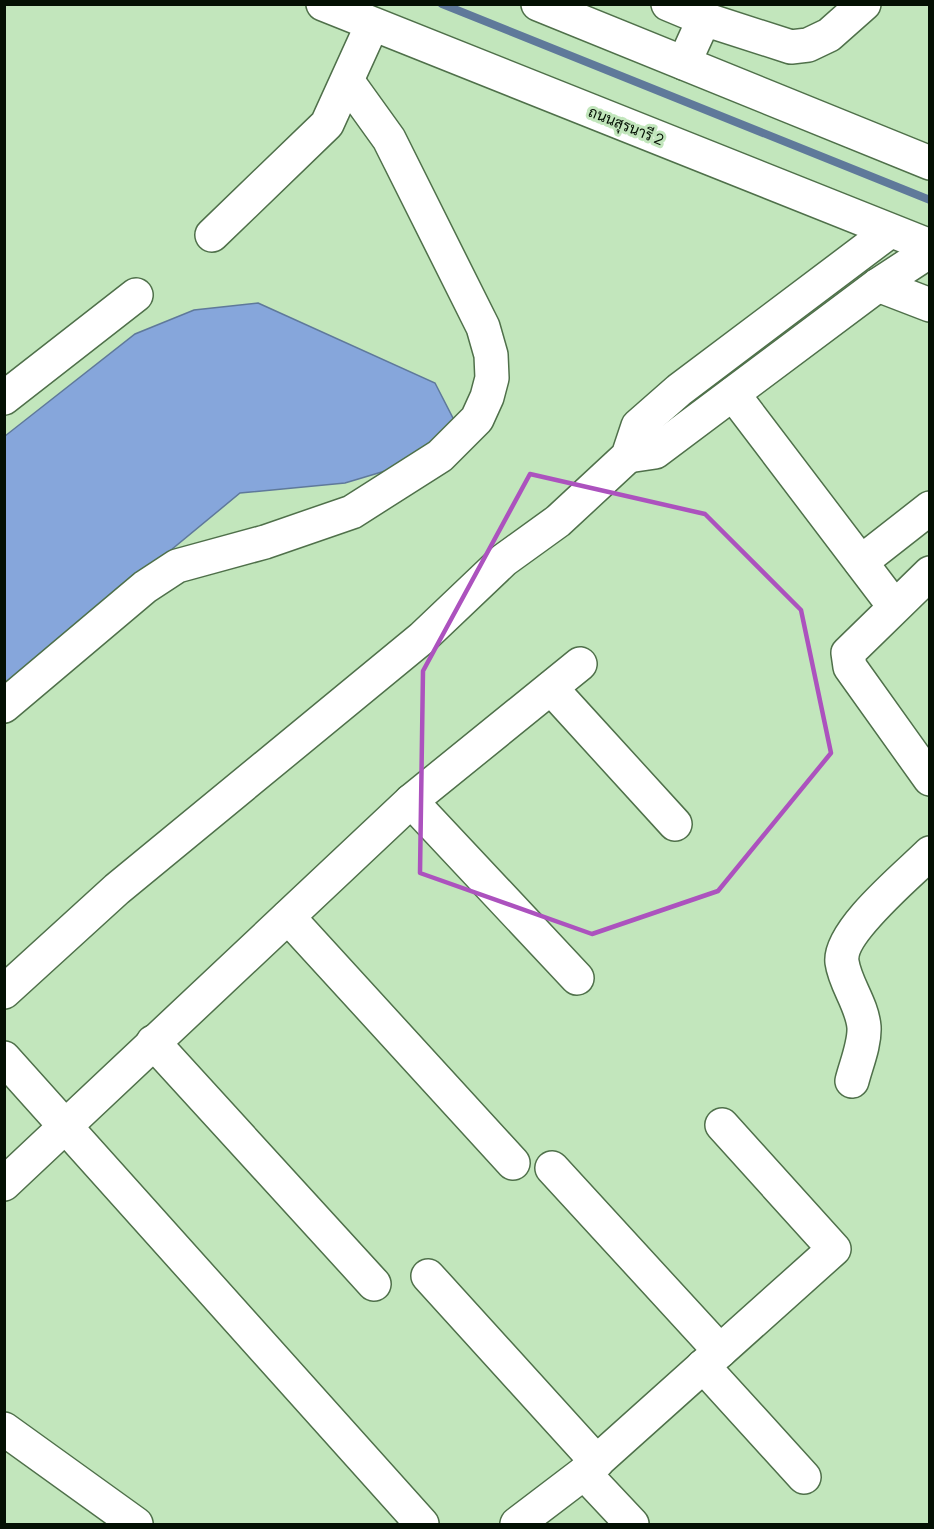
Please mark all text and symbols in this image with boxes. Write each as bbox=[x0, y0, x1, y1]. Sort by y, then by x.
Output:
street label: ถนนสุรนารี 2 bbox=[585, 101, 667, 151]

